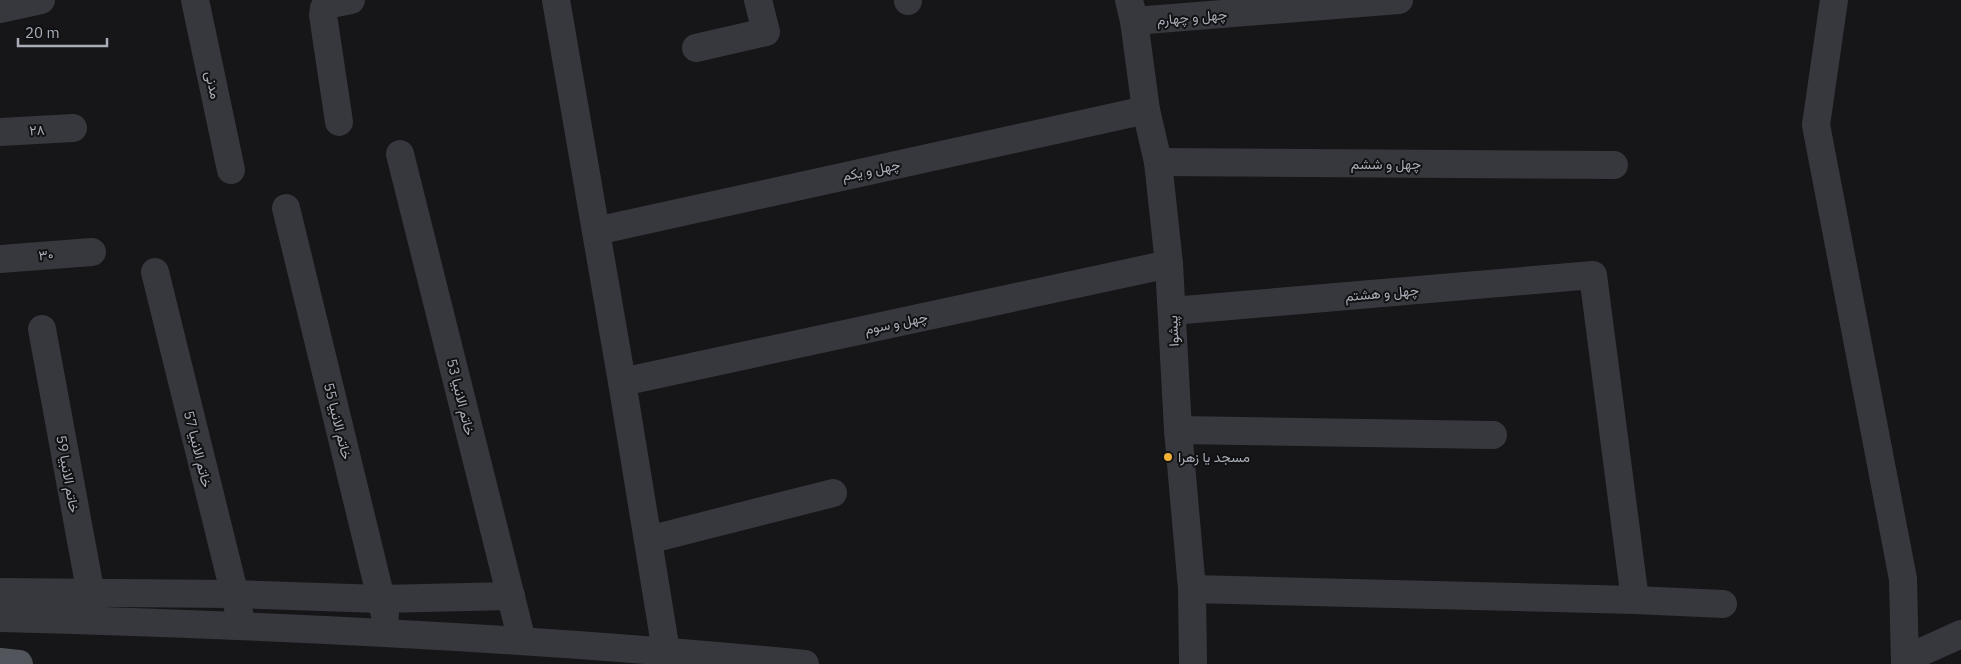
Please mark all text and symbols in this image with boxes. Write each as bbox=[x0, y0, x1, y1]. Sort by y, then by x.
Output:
street label: چهل و چهارم bbox=[1156, 5, 1228, 30]
scale bar bbox=[18, 15, 106, 47]
text: 20 m bbox=[25, 23, 60, 42]
street label: مدنی bbox=[201, 69, 225, 101]
street label: ۲۸ bbox=[29, 121, 45, 139]
street label: چهل و یکم bbox=[840, 155, 902, 186]
street label: چهل و ششم bbox=[1351, 155, 1421, 174]
street label: ۳۰ bbox=[38, 245, 54, 265]
street label: چهل و هشتم bbox=[1344, 281, 1420, 306]
street label: چهل و سوم bbox=[863, 308, 929, 339]
street label: پیشوا bbox=[1163, 315, 1184, 347]
street label: خاتم الانبیا 53 bbox=[443, 357, 479, 437]
street label: خاتم الانبیا 55 bbox=[320, 381, 356, 461]
street label: خاتم الانبیا 57 bbox=[180, 409, 216, 489]
street label: خاتم الانبیا 59 bbox=[52, 434, 84, 514]
place label: مسجد یا زهرا bbox=[1178, 448, 1250, 466]
marker: مسجد یا زهرا bbox=[1162, 451, 1174, 463]

